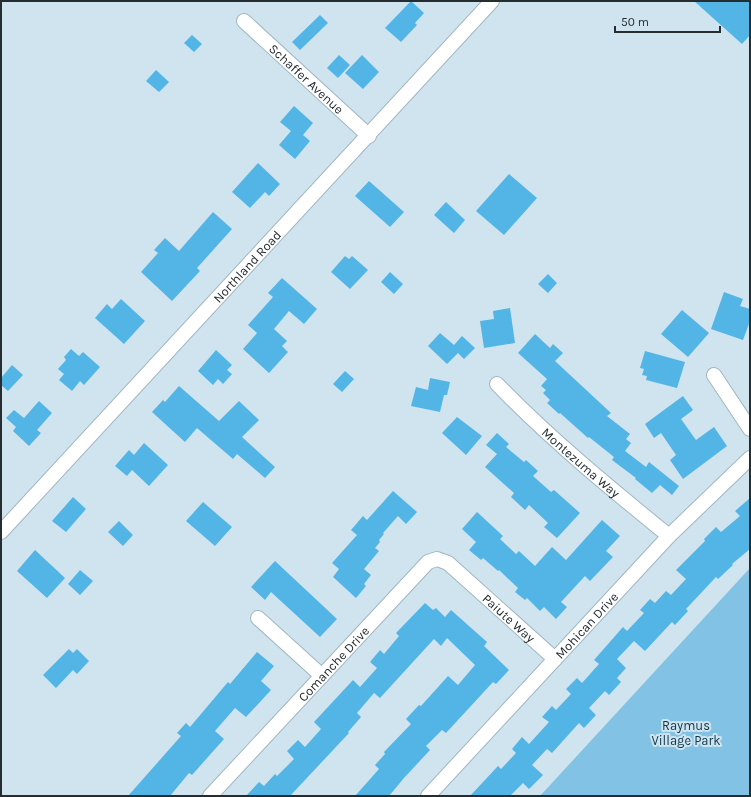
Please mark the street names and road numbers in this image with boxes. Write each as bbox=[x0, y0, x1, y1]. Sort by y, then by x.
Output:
street label: Schaffer Avenue bbox=[266, 41, 347, 117]
street label: Northland Road bbox=[210, 227, 284, 306]
street label: Montezuma Way bbox=[539, 425, 623, 501]
street label: Mohican Drive bbox=[552, 589, 621, 662]
street label: Paiute Way bbox=[479, 591, 538, 645]
street label: Comanche Drive bbox=[295, 623, 373, 705]

